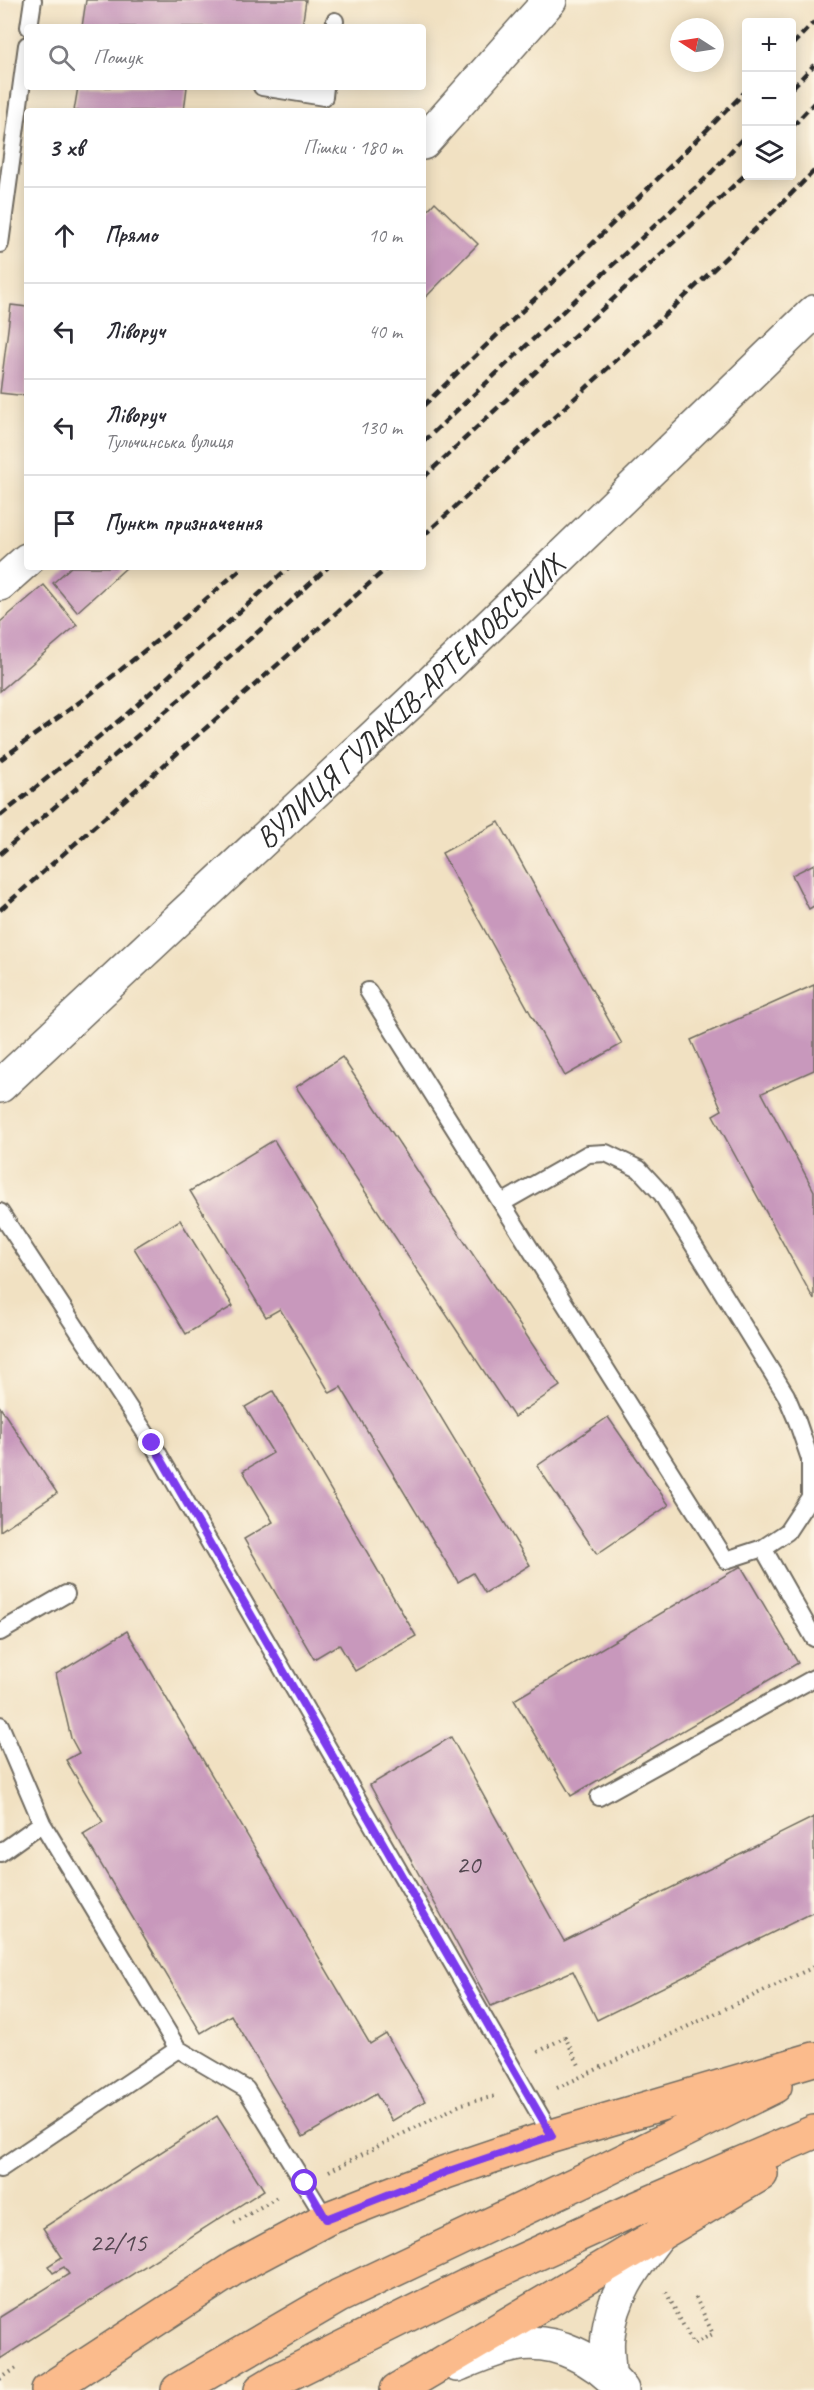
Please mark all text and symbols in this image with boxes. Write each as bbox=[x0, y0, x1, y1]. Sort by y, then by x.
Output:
north arrow bbox=[670, 18, 724, 72]
map controls bbox=[742, 18, 796, 180]
button: + bbox=[742, 18, 796, 72]
search box bbox=[24, 24, 426, 90]
icon: search bbox=[45, 41, 78, 74]
text: Пошук bbox=[93, 43, 142, 71]
button: − bbox=[742, 72, 796, 126]
button: layers bbox=[742, 126, 796, 180]
text: 3 хв bbox=[48, 131, 83, 164]
text: Пішки · 180 m bbox=[303, 135, 402, 160]
icon: ahead bbox=[48, 219, 81, 252]
text: Прямо bbox=[105, 221, 157, 249]
text: 10 m bbox=[368, 223, 402, 248]
icon: left bbox=[48, 315, 81, 348]
text: Ліворуч bbox=[105, 317, 165, 345]
text: 40 m bbox=[368, 319, 402, 344]
text: Ліворуч bbox=[105, 401, 165, 429]
icon: left bbox=[48, 411, 81, 444]
text: 130 m bbox=[359, 415, 402, 440]
text: Тульчинська вулиця bbox=[105, 429, 232, 454]
icon: arrive bbox=[48, 507, 81, 540]
text: Пункт призначення bbox=[105, 509, 262, 537]
street label: ВУЛИЦЯ ГУЛАКІВ-АРТЕМОВСЬКИХ bbox=[247, 544, 573, 857]
route end bbox=[138, 1429, 164, 1455]
house number: 20 bbox=[456, 1847, 482, 1881]
route start bbox=[291, 2169, 317, 2195]
house number: 22/15 bbox=[89, 2225, 149, 2259]

